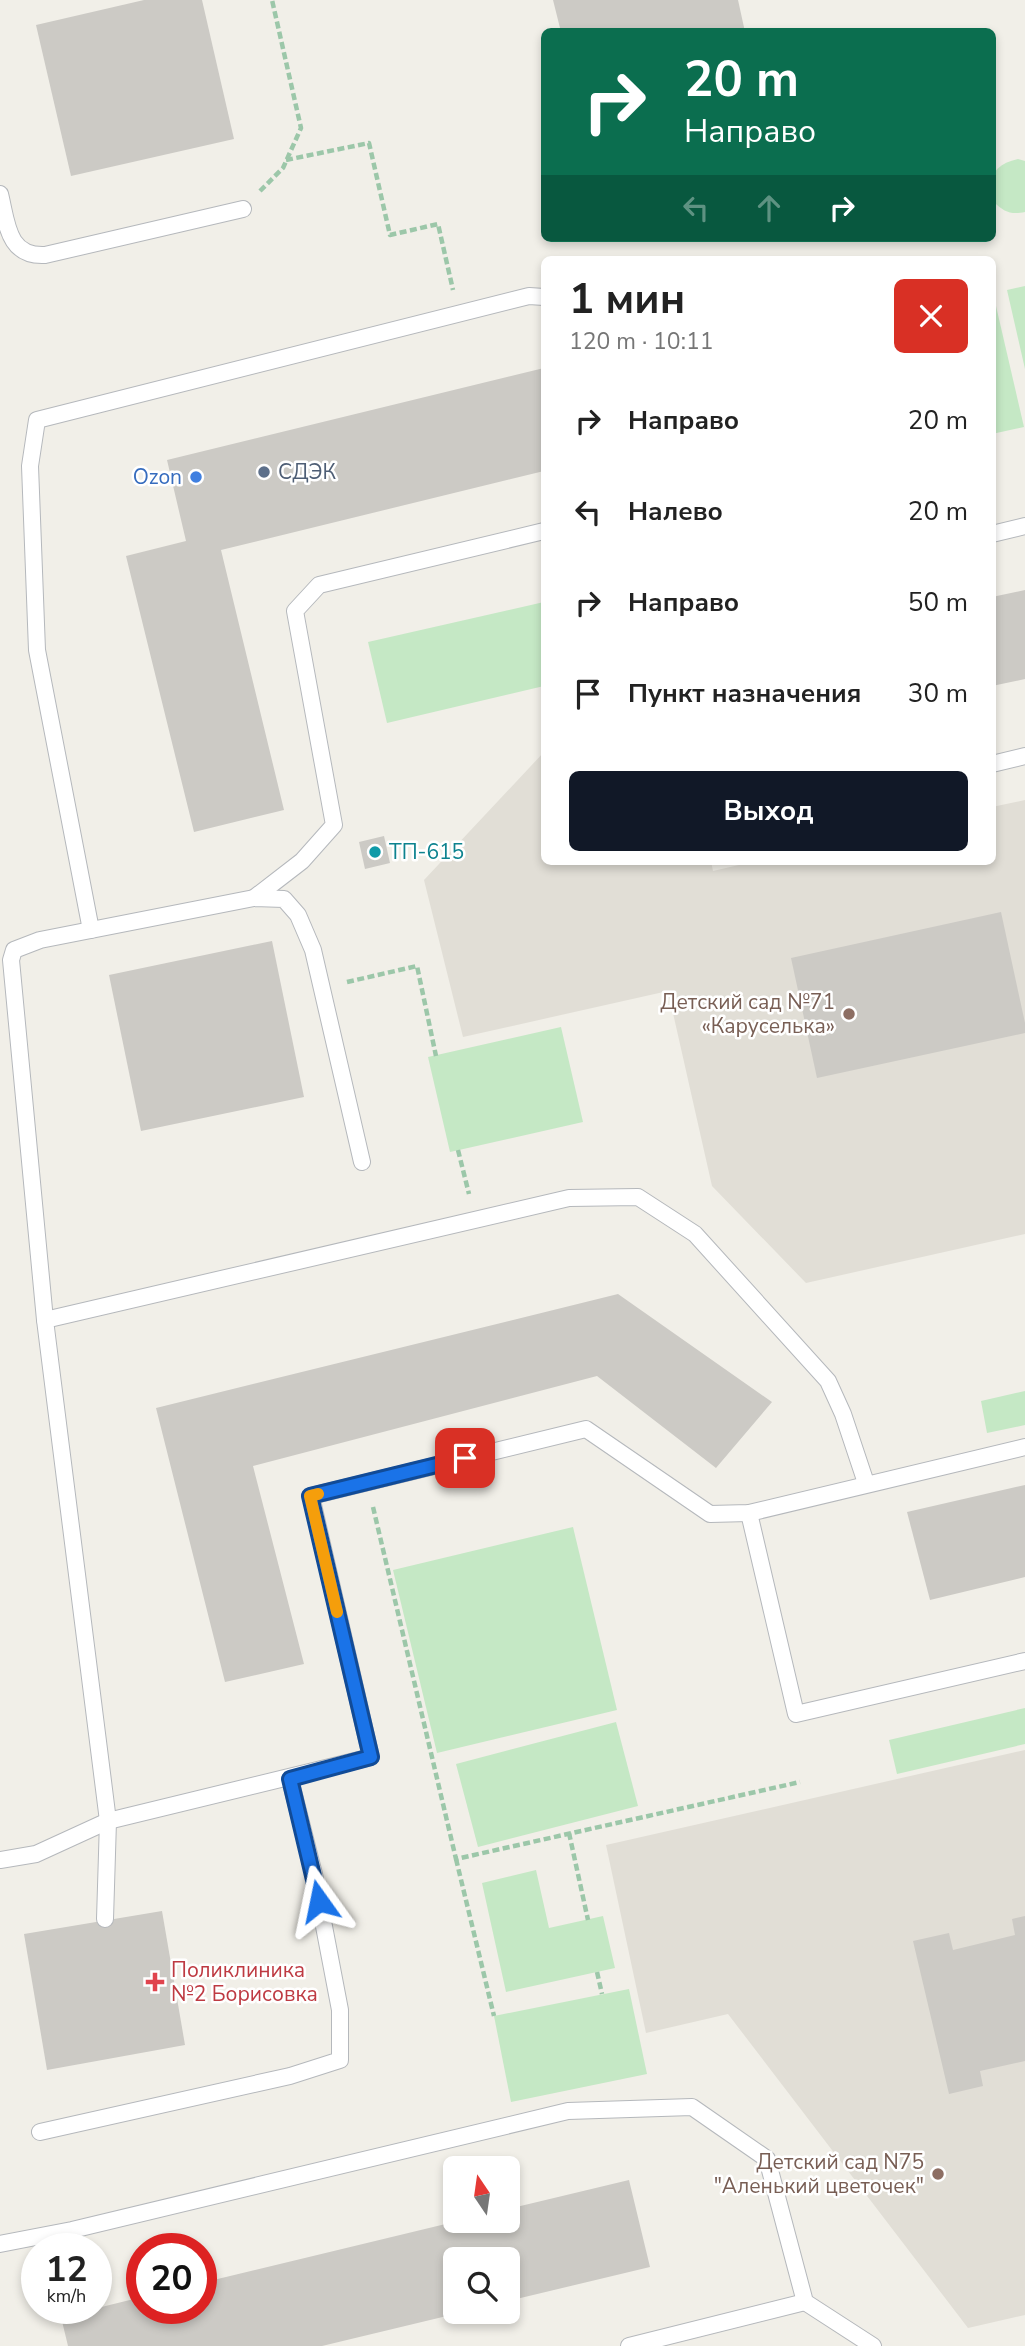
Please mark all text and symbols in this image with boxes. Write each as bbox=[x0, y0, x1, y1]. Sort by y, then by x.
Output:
text: 20 m bbox=[684, 46, 799, 113]
icon: right bbox=[569, 56, 660, 147]
text: Направо bbox=[684, 110, 816, 153]
icon: left bbox=[677, 189, 715, 227]
icon: ahead bbox=[750, 189, 788, 227]
icon: right bbox=[823, 189, 861, 227]
text: 1 мин bbox=[569, 271, 685, 328]
button: close bbox=[894, 279, 968, 353]
text: 120 m · 10:11 bbox=[569, 326, 714, 357]
icon: right bbox=[569, 402, 607, 440]
text: Направо bbox=[628, 403, 739, 438]
text: 20 m bbox=[908, 403, 968, 438]
place label: СДЭК bbox=[278, 458, 337, 486]
place label: Ozon bbox=[133, 463, 182, 491]
marker: СДЭК bbox=[256, 464, 272, 480]
marker: Ozon bbox=[188, 469, 204, 485]
icon: left bbox=[569, 493, 607, 531]
text: Налево bbox=[628, 494, 723, 529]
text: 20 m bbox=[908, 494, 968, 529]
icon: right bbox=[569, 584, 607, 622]
text: Направо bbox=[628, 585, 739, 620]
text: 50 m bbox=[908, 585, 968, 620]
icon: arrive bbox=[569, 675, 607, 713]
text: Пункт назначения bbox=[628, 676, 861, 711]
text: 30 m bbox=[908, 676, 968, 711]
button: Выход bbox=[569, 771, 968, 851]
place label: ТП-615 bbox=[389, 838, 464, 866]
marker: ТП-615 bbox=[367, 844, 383, 860]
place label: Детский сад №71 «Каруселька» bbox=[660, 988, 835, 1040]
marker: Детский сад №71 «Каруселька» bbox=[841, 1006, 857, 1022]
pin bbox=[435, 1428, 495, 1488]
icon: arrive bbox=[446, 1439, 484, 1477]
position arrow bbox=[282, 1864, 356, 1938]
place label: Поликлиника №2 Борисовка bbox=[171, 1956, 318, 2008]
marker: Поликлиника №2 Борисовка bbox=[145, 1972, 165, 1992]
place label: Детский сад N75 "Аленький цветочек" bbox=[714, 2148, 924, 2200]
north arrow bbox=[443, 2156, 520, 2233]
map controls bbox=[443, 2156, 520, 2324]
marker: Детский сад N75 "Аленький цветочек" bbox=[930, 2166, 946, 2182]
speed limit sign: 20 bbox=[126, 2233, 217, 2324]
text: 12 bbox=[45, 2246, 88, 2293]
button: search bbox=[443, 2247, 520, 2324]
text: km/h bbox=[47, 2284, 86, 2308]

